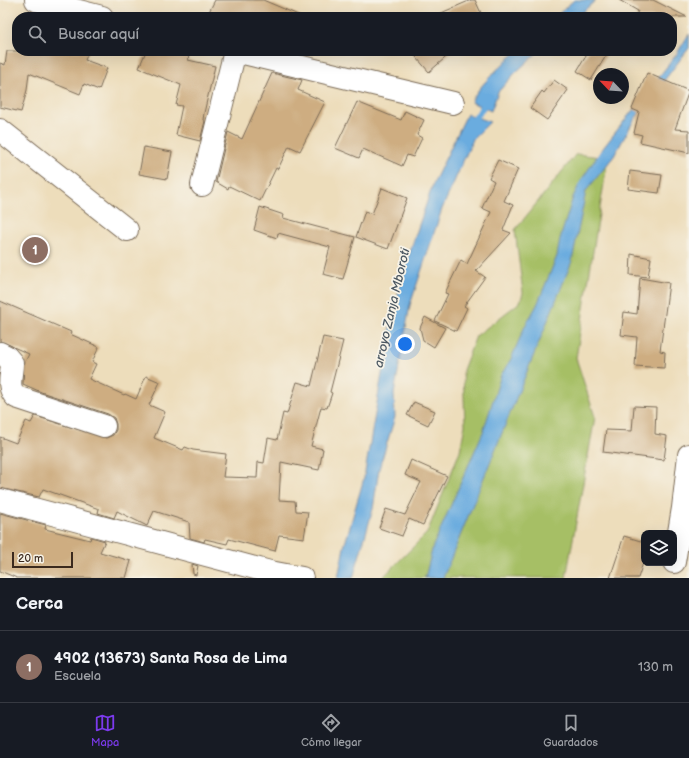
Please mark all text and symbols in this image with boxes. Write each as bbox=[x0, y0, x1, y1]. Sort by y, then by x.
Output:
search box bbox=[12, 12, 677, 56]
icon: search bbox=[26, 23, 48, 45]
text: Buscar aquí bbox=[58, 25, 139, 44]
north arrow bbox=[593, 68, 629, 104]
pin: 1 bbox=[22, 235, 48, 265]
water label: arroyo Zanja Mboroti bbox=[370, 246, 414, 369]
your location bbox=[395, 334, 415, 354]
map controls bbox=[641, 530, 677, 566]
button: layers bbox=[641, 530, 677, 566]
scale bar bbox=[12, 550, 73, 569]
text: 20 m bbox=[18, 552, 43, 565]
text: Cerca bbox=[16, 594, 63, 614]
text: 4902 (13673) Santa Rosa de Lima bbox=[54, 649, 287, 668]
text: 1 bbox=[26, 659, 32, 675]
text: 130 m bbox=[638, 659, 673, 675]
text: Escuela bbox=[54, 668, 101, 684]
tab: Mapa bbox=[91, 712, 119, 749]
tab: Cómo llegar bbox=[301, 712, 361, 749]
tab: Guardados bbox=[543, 712, 598, 749]

